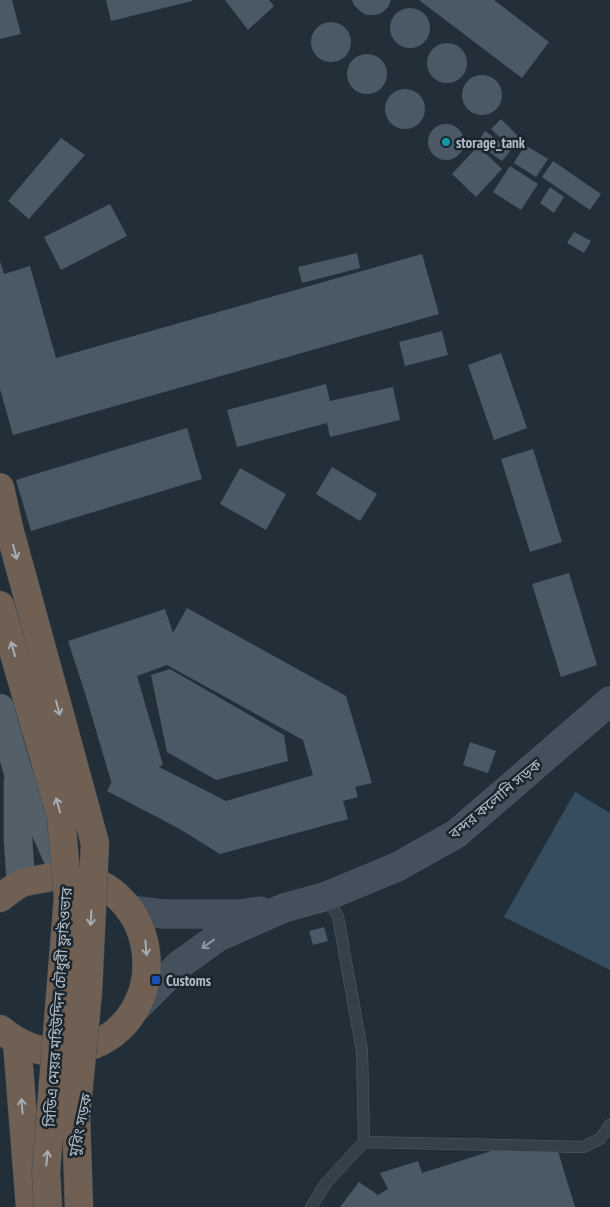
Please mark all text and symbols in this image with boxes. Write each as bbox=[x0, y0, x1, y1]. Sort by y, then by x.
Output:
place label: storage_tank bbox=[456, 133, 526, 152]
marker: storage_tank bbox=[440, 136, 452, 148]
one-way arrow bbox=[11, 543, 21, 559]
one-way arrow bbox=[7, 641, 17, 657]
one-way arrow bbox=[54, 700, 64, 716]
street label: বন্দর কলোনি সড়ক bbox=[444, 754, 546, 844]
one-way arrow bbox=[52, 797, 62, 813]
street label: সিডিএ মেয়র মহিউদ্দিন চৌধুরী ফ্লাইওভার bbox=[40, 886, 76, 1128]
one-way arrow bbox=[87, 910, 96, 926]
one-way arrow bbox=[201, 939, 215, 949]
one-way arrow bbox=[141, 940, 150, 956]
place label: Customs bbox=[166, 971, 211, 990]
marker: Customs bbox=[150, 974, 162, 986]
street label: মুরিং সড়ক bbox=[64, 1091, 96, 1159]
one-way arrow bbox=[17, 1098, 26, 1114]
one-way arrow bbox=[43, 1151, 52, 1167]

